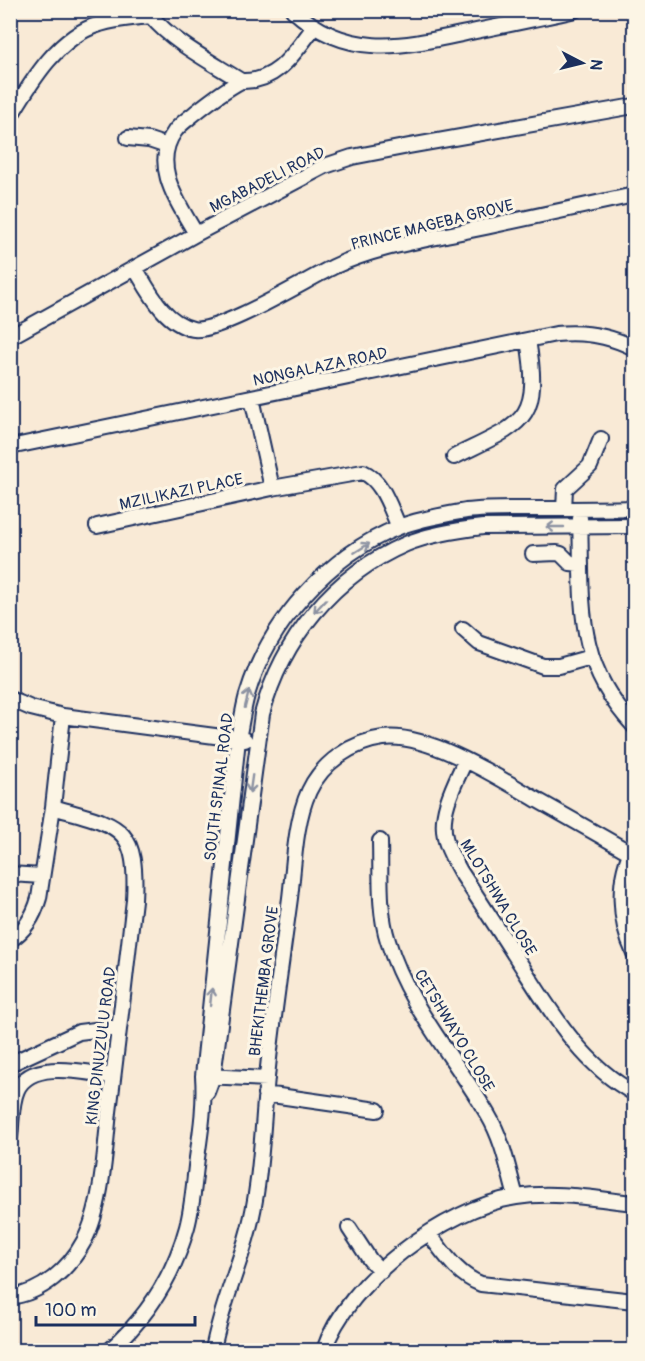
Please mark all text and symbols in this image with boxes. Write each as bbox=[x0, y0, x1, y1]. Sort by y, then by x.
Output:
north arrow bbox=[552, 33, 612, 93]
text: N bbox=[585, 58, 606, 71]
street label: MGABADELI ROAD bbox=[206, 142, 328, 218]
street label: PRINCE MAGEBA GROVE bbox=[349, 195, 516, 255]
street label: NONGALAZA ROAD bbox=[251, 343, 389, 391]
street label: MZILIKAZI PLACE bbox=[118, 469, 245, 515]
one-way arrow bbox=[546, 521, 566, 532]
one-way arrow bbox=[353, 541, 370, 553]
one-way arrow bbox=[313, 598, 327, 613]
one-way arrow bbox=[242, 690, 254, 709]
street label: SOUTH SPINAL ROAD bbox=[200, 712, 238, 862]
one-way arrow bbox=[246, 774, 257, 794]
street label: MLOTSHWA CLOSE bbox=[455, 836, 541, 959]
street label: BHEKITHEMBA GROVE bbox=[245, 905, 283, 1057]
street label: KING DINUZULU ROAD bbox=[81, 966, 121, 1126]
street label: CETSHWAYO CLOSE bbox=[410, 966, 499, 1095]
one-way arrow bbox=[206, 987, 217, 1007]
scale bar bbox=[36, 1289, 195, 1327]
text: 100 m bbox=[45, 1299, 97, 1322]

